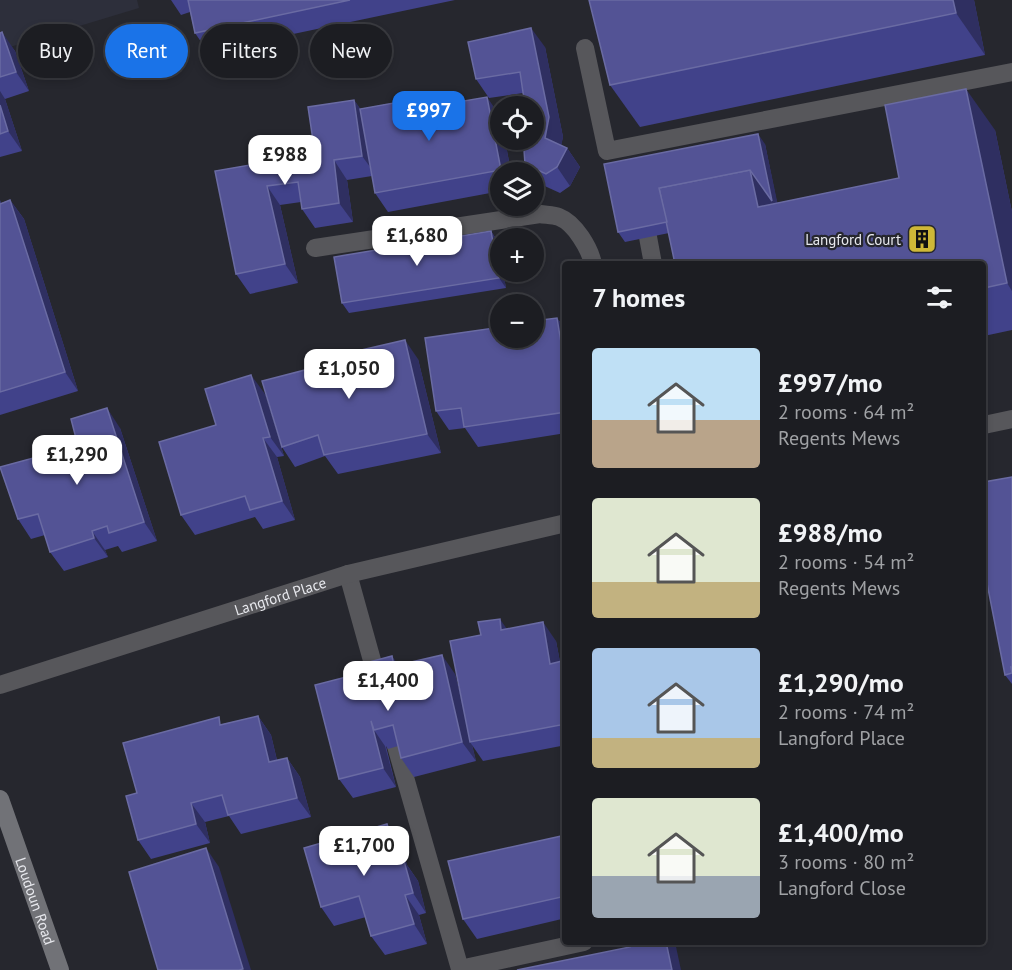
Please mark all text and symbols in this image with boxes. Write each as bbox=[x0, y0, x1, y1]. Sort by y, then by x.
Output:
chip: Buy bbox=[18, 24, 93, 78]
chip: Rent bbox=[105, 24, 188, 78]
chip: Filters bbox=[200, 24, 298, 78]
chip: New bbox=[310, 24, 392, 78]
pin: £997 bbox=[393, 91, 465, 142]
map controls bbox=[490, 96, 544, 348]
button: locate bbox=[490, 96, 544, 150]
text: £997 bbox=[406, 97, 452, 123]
pin: £988 bbox=[249, 135, 321, 186]
text: £988 bbox=[262, 141, 308, 167]
button: layers bbox=[490, 162, 544, 216]
pin: £1,680 bbox=[368, 216, 466, 267]
text: £1,680 bbox=[386, 222, 448, 248]
building icon: Langford Court bbox=[906, 223, 938, 255]
button: + bbox=[490, 228, 544, 282]
place label: Langford Court bbox=[805, 230, 901, 249]
text: 7 homes bbox=[592, 281, 685, 314]
icon: filters bbox=[923, 281, 956, 314]
button: − bbox=[490, 294, 544, 348]
pin: £1,050 bbox=[300, 349, 398, 400]
text: £1,050 bbox=[318, 355, 380, 381]
text: £997/mo bbox=[778, 366, 882, 399]
icon: home bbox=[640, 372, 712, 444]
text: 2 rooms · 64 m² bbox=[778, 399, 914, 425]
text: Regents Mews bbox=[778, 425, 900, 451]
pin: £1,290 bbox=[28, 435, 126, 486]
text: £1,290 bbox=[46, 441, 108, 467]
text: £988/mo bbox=[778, 516, 882, 549]
icon: home bbox=[640, 522, 712, 594]
text: 2 rooms · 54 m² bbox=[778, 549, 914, 575]
street label: Langford Place bbox=[232, 572, 328, 619]
text: Regents Mews bbox=[778, 575, 900, 601]
pin: £1,400 bbox=[339, 661, 437, 712]
text: £1,290/mo bbox=[778, 666, 904, 699]
text: £1,400 bbox=[357, 667, 419, 693]
icon: home bbox=[640, 672, 712, 744]
text: 2 rooms · 74 m² bbox=[778, 699, 914, 725]
text: Langford Place bbox=[778, 725, 905, 751]
text: £1,400/mo bbox=[778, 816, 904, 849]
icon: home bbox=[640, 822, 712, 894]
pin: £1,700 bbox=[315, 826, 413, 877]
text: £1,700 bbox=[333, 832, 395, 858]
text: 3 rooms · 80 m² bbox=[778, 849, 914, 875]
street label: Loudoun Road bbox=[12, 855, 60, 947]
text: Langford Close bbox=[778, 875, 906, 901]

